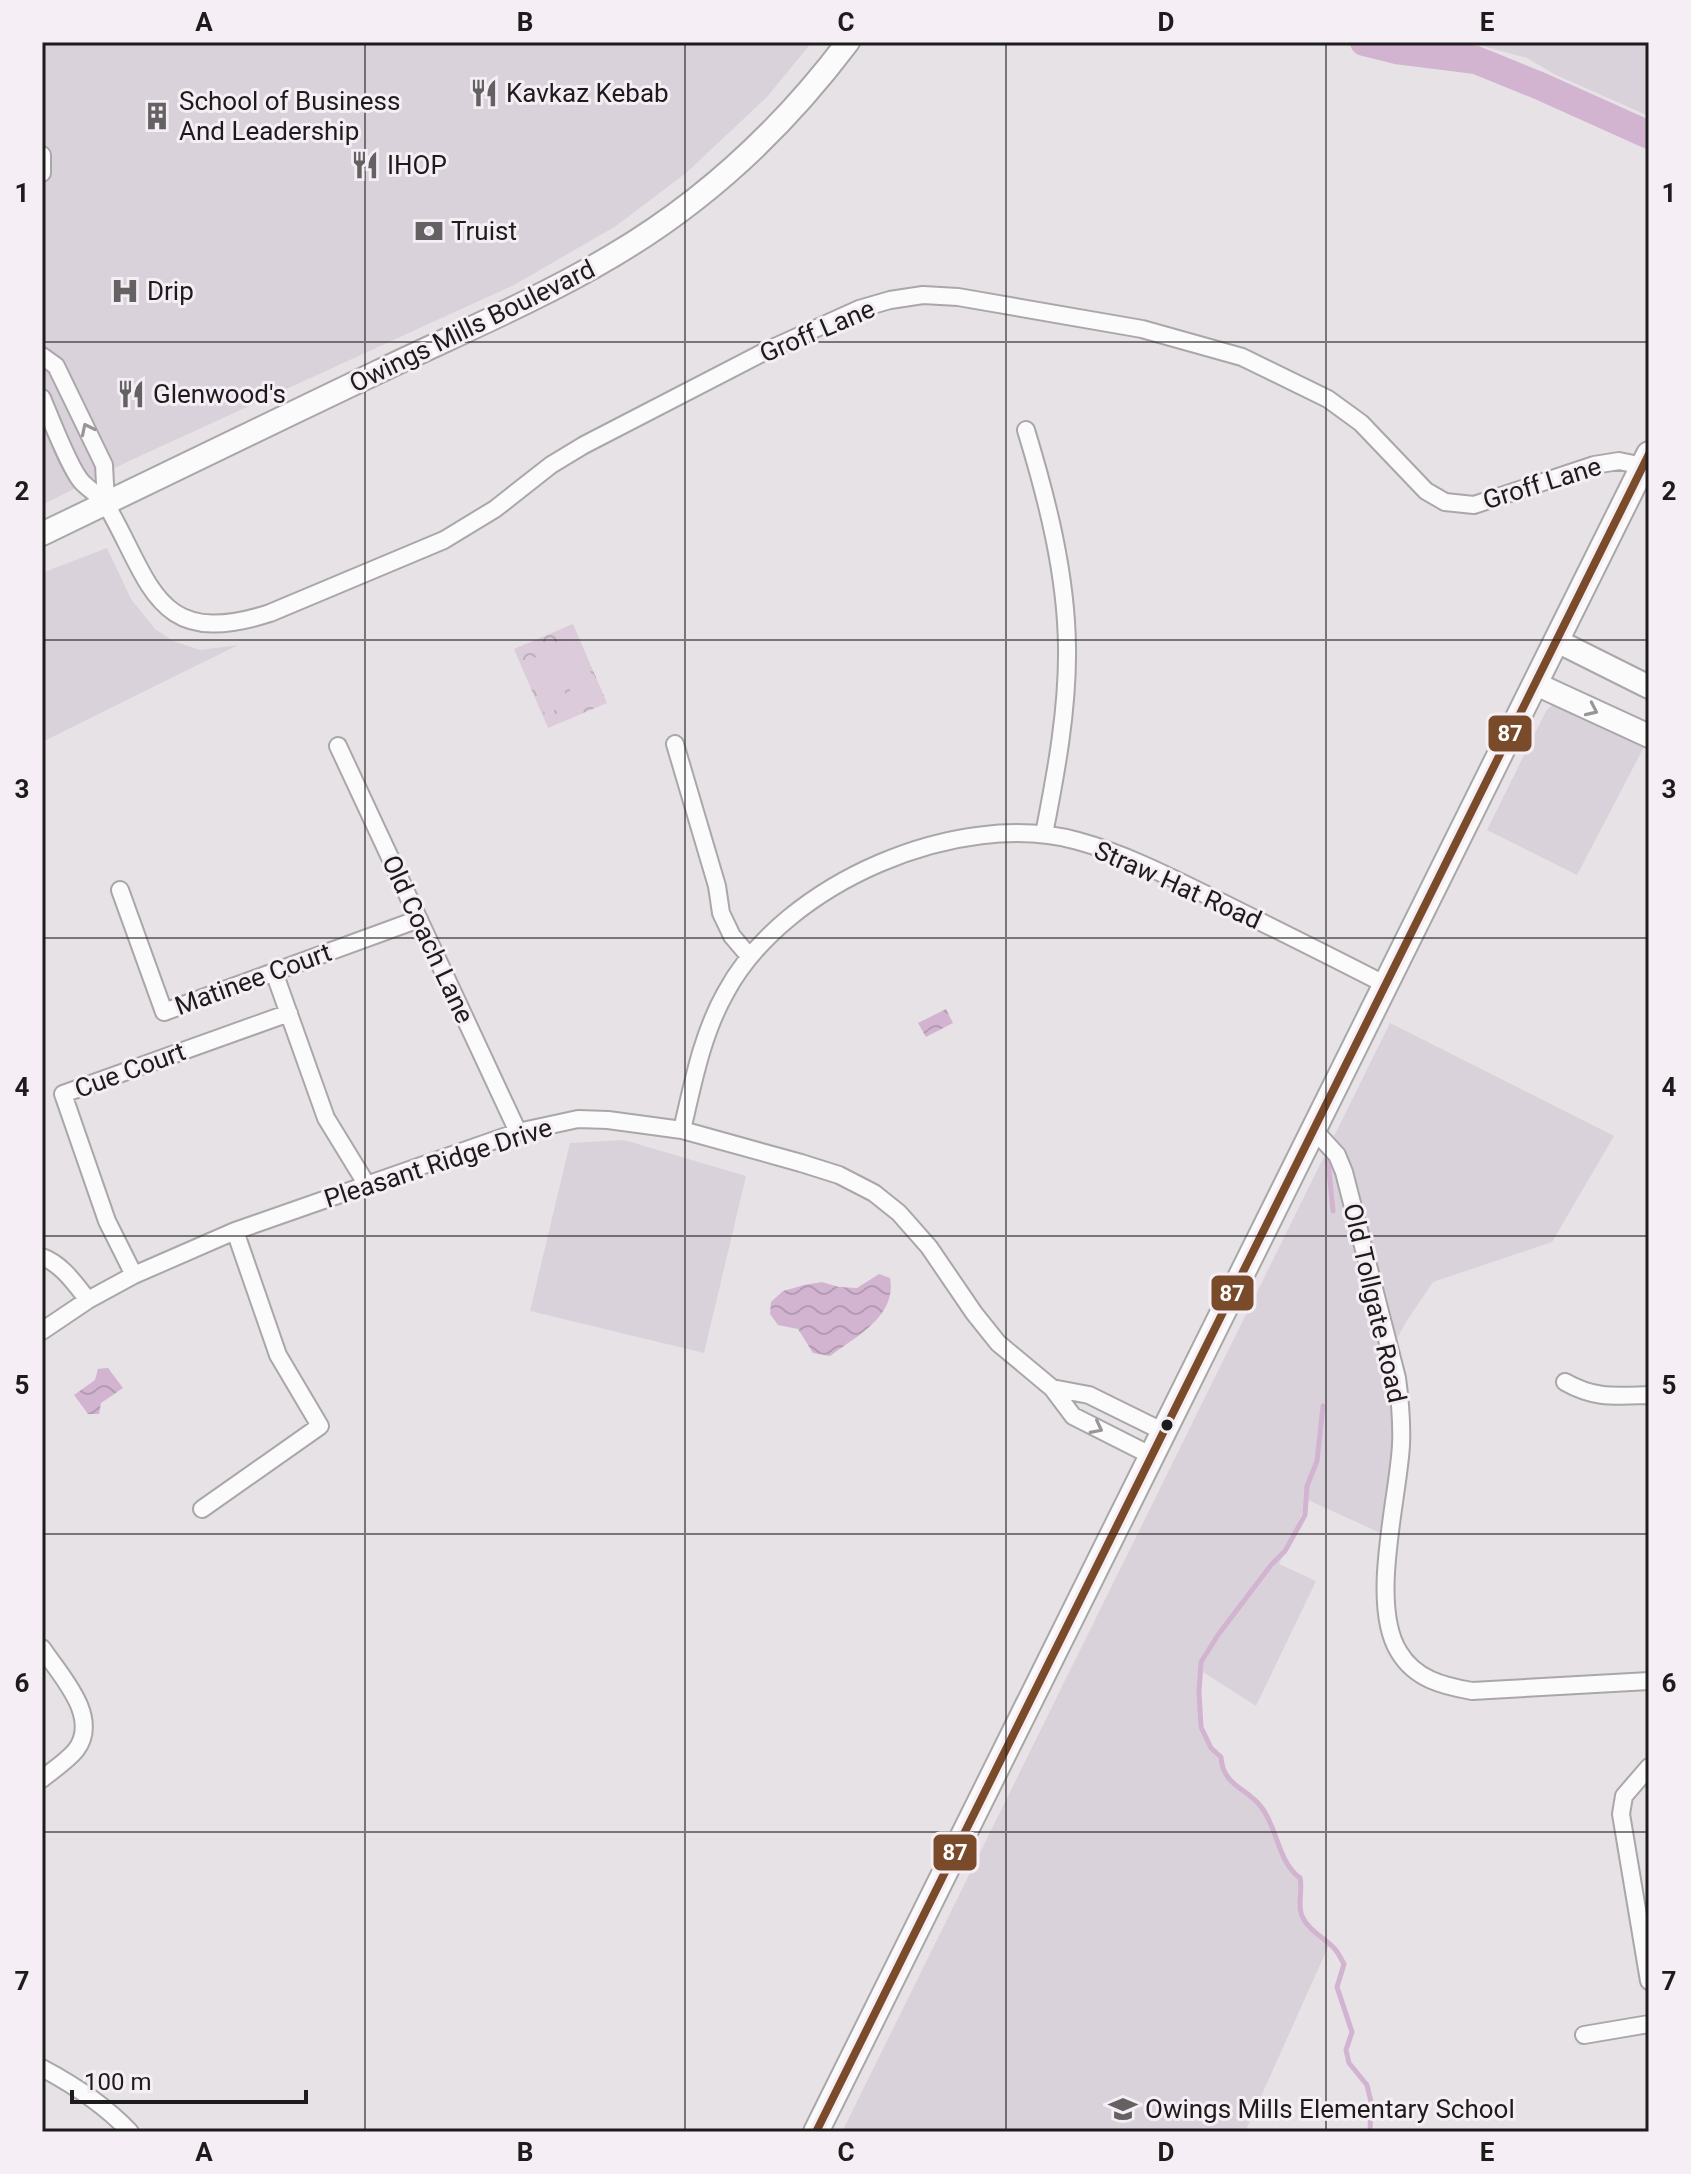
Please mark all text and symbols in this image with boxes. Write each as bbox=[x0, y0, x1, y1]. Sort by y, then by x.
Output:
text: A bbox=[195, 7, 213, 37]
text: B bbox=[517, 7, 533, 37]
text: C bbox=[837, 7, 855, 37]
text: D bbox=[1158, 7, 1174, 37]
text: E bbox=[1480, 7, 1495, 37]
restaurant icon: Kavkaz Kebab bbox=[469, 78, 499, 108]
place label: Kavkaz Kebab bbox=[506, 78, 669, 108]
place label: School of Business And Leadership bbox=[179, 86, 400, 146]
building icon: School of Business And Leadership bbox=[142, 101, 172, 131]
restaurant icon: IHOP bbox=[350, 150, 380, 180]
place label: IHOP bbox=[387, 150, 447, 180]
text: 1 bbox=[15, 178, 29, 208]
text: 1 bbox=[1662, 178, 1676, 208]
bank icon: Truist bbox=[414, 216, 444, 246]
place label: Truist bbox=[451, 216, 517, 246]
street label: Owings Mills Boulevard bbox=[344, 254, 600, 398]
hospital icon: Drip bbox=[110, 276, 140, 306]
place label: Drip bbox=[147, 276, 194, 306]
street label: Groff Lane bbox=[755, 293, 879, 369]
restaurant icon: Glenwood's bbox=[116, 379, 146, 409]
place label: Glenwood's bbox=[153, 379, 286, 409]
one-way arrow bbox=[80, 423, 96, 437]
street label: Groff Lane bbox=[1479, 451, 1605, 515]
text: 2 bbox=[15, 476, 29, 506]
text: 2 bbox=[1662, 476, 1676, 506]
one-way arrow bbox=[1584, 700, 1598, 716]
line badge: 87 bbox=[1487, 714, 1533, 753]
text: 87 bbox=[1497, 721, 1523, 746]
text: 3 bbox=[15, 774, 29, 804]
text: 3 bbox=[1662, 774, 1676, 804]
street label: Straw Hat Road bbox=[1090, 835, 1266, 935]
street label: Old Coach Lane bbox=[376, 850, 480, 1028]
street label: Matinee Court bbox=[171, 937, 335, 1021]
street label: Cue Court bbox=[71, 1036, 189, 1104]
text: 4 bbox=[15, 1072, 30, 1102]
text: 4 bbox=[1662, 1072, 1677, 1102]
street label: Pleasant Ridge Drive bbox=[320, 1112, 556, 1214]
street label: Old Tollgate Road bbox=[1337, 1200, 1413, 1406]
line badge: 87 bbox=[1210, 1274, 1255, 1312]
text: 87 bbox=[1219, 1281, 1245, 1306]
text: 5 bbox=[15, 1370, 29, 1400]
text: 5 bbox=[1662, 1370, 1676, 1400]
unlabelled marker bbox=[1159, 1417, 1175, 1433]
one-way arrow bbox=[1089, 1419, 1103, 1434]
text: 6 bbox=[15, 1668, 30, 1698]
text: 6 bbox=[1662, 1668, 1677, 1698]
line badge: 87 bbox=[932, 1833, 978, 1872]
text: 87 bbox=[942, 1840, 968, 1865]
text: 7 bbox=[15, 1966, 29, 1996]
text: 7 bbox=[1662, 1966, 1676, 1996]
scale bar bbox=[72, 2054, 306, 2104]
text: 100 m bbox=[84, 2068, 151, 2096]
school or university icon: Owings Mills Elementary School bbox=[1108, 2094, 1138, 2124]
place label: Owings Mills Elementary School bbox=[1145, 2094, 1515, 2124]
text: A bbox=[195, 2137, 213, 2167]
text: B bbox=[517, 2137, 533, 2167]
text: C bbox=[837, 2137, 855, 2167]
text: D bbox=[1158, 2137, 1174, 2167]
text: E bbox=[1480, 2137, 1495, 2167]

